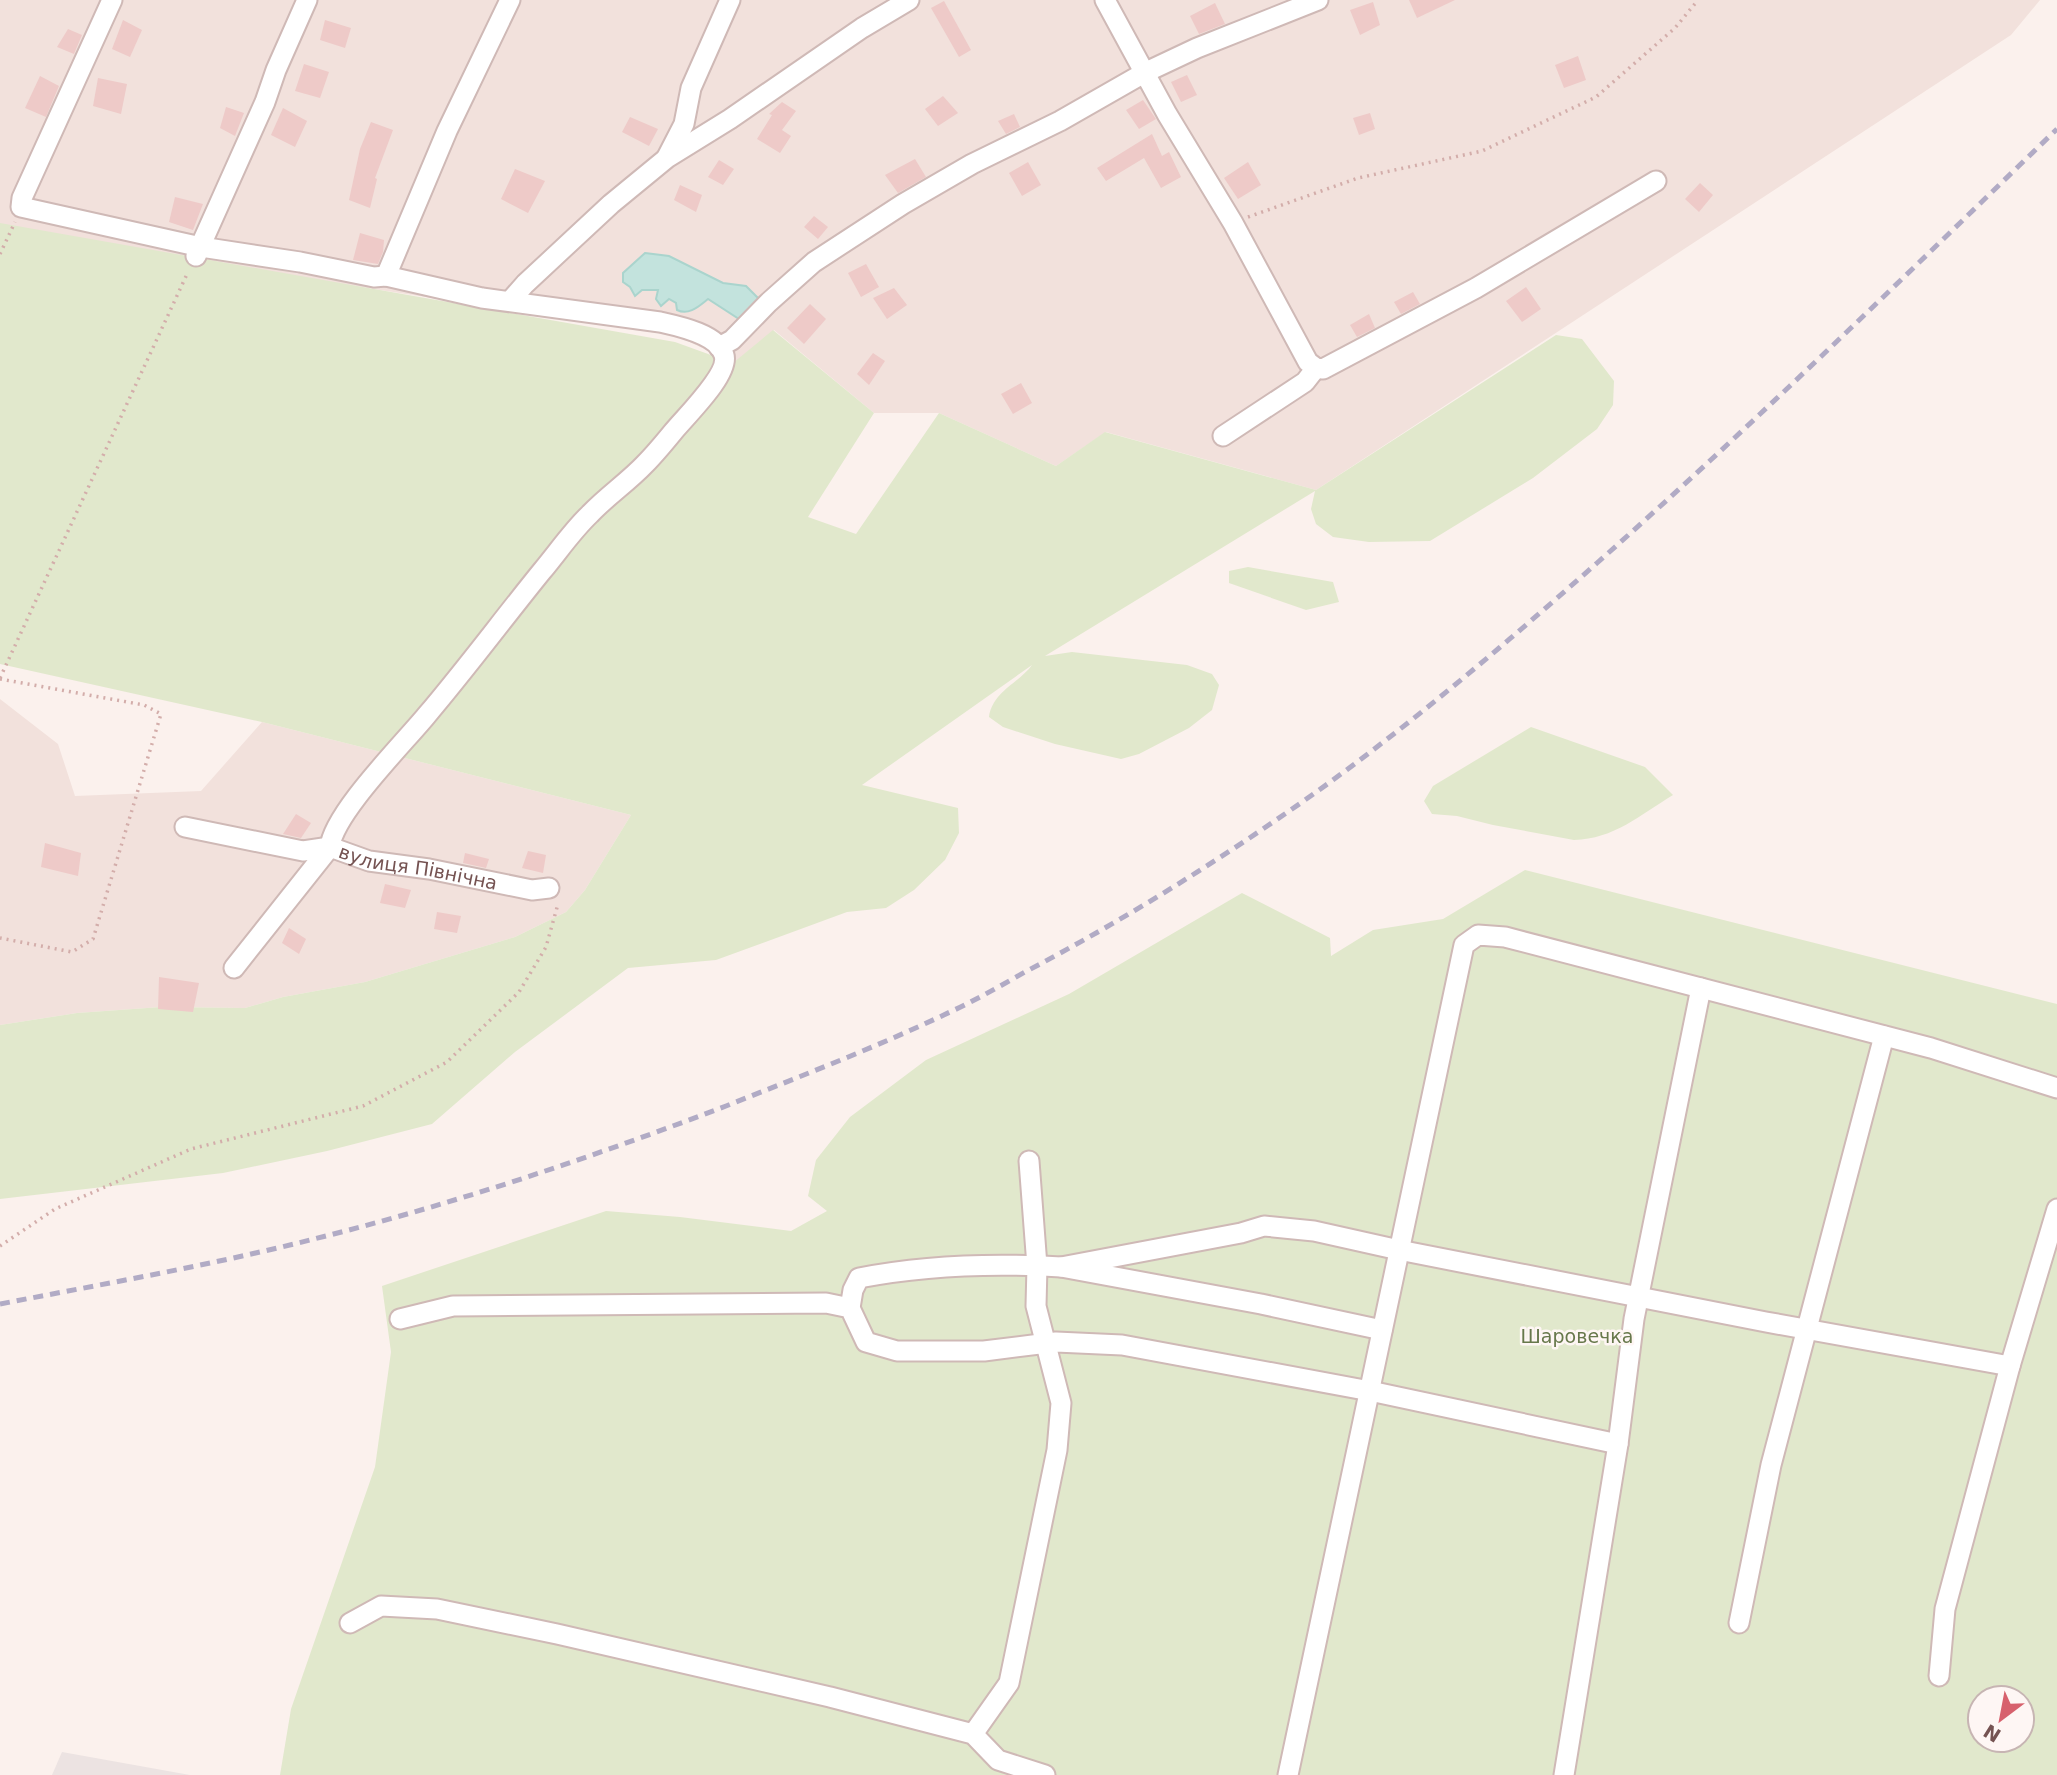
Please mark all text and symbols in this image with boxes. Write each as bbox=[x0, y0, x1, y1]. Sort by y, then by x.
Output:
street label: вулиця Північна bbox=[336, 840, 499, 894]
park label: Шаровечка bbox=[1521, 1325, 1633, 1347]
north arrow bbox=[1966, 1684, 2036, 1754]
text: N bbox=[1979, 1720, 2005, 1747]

